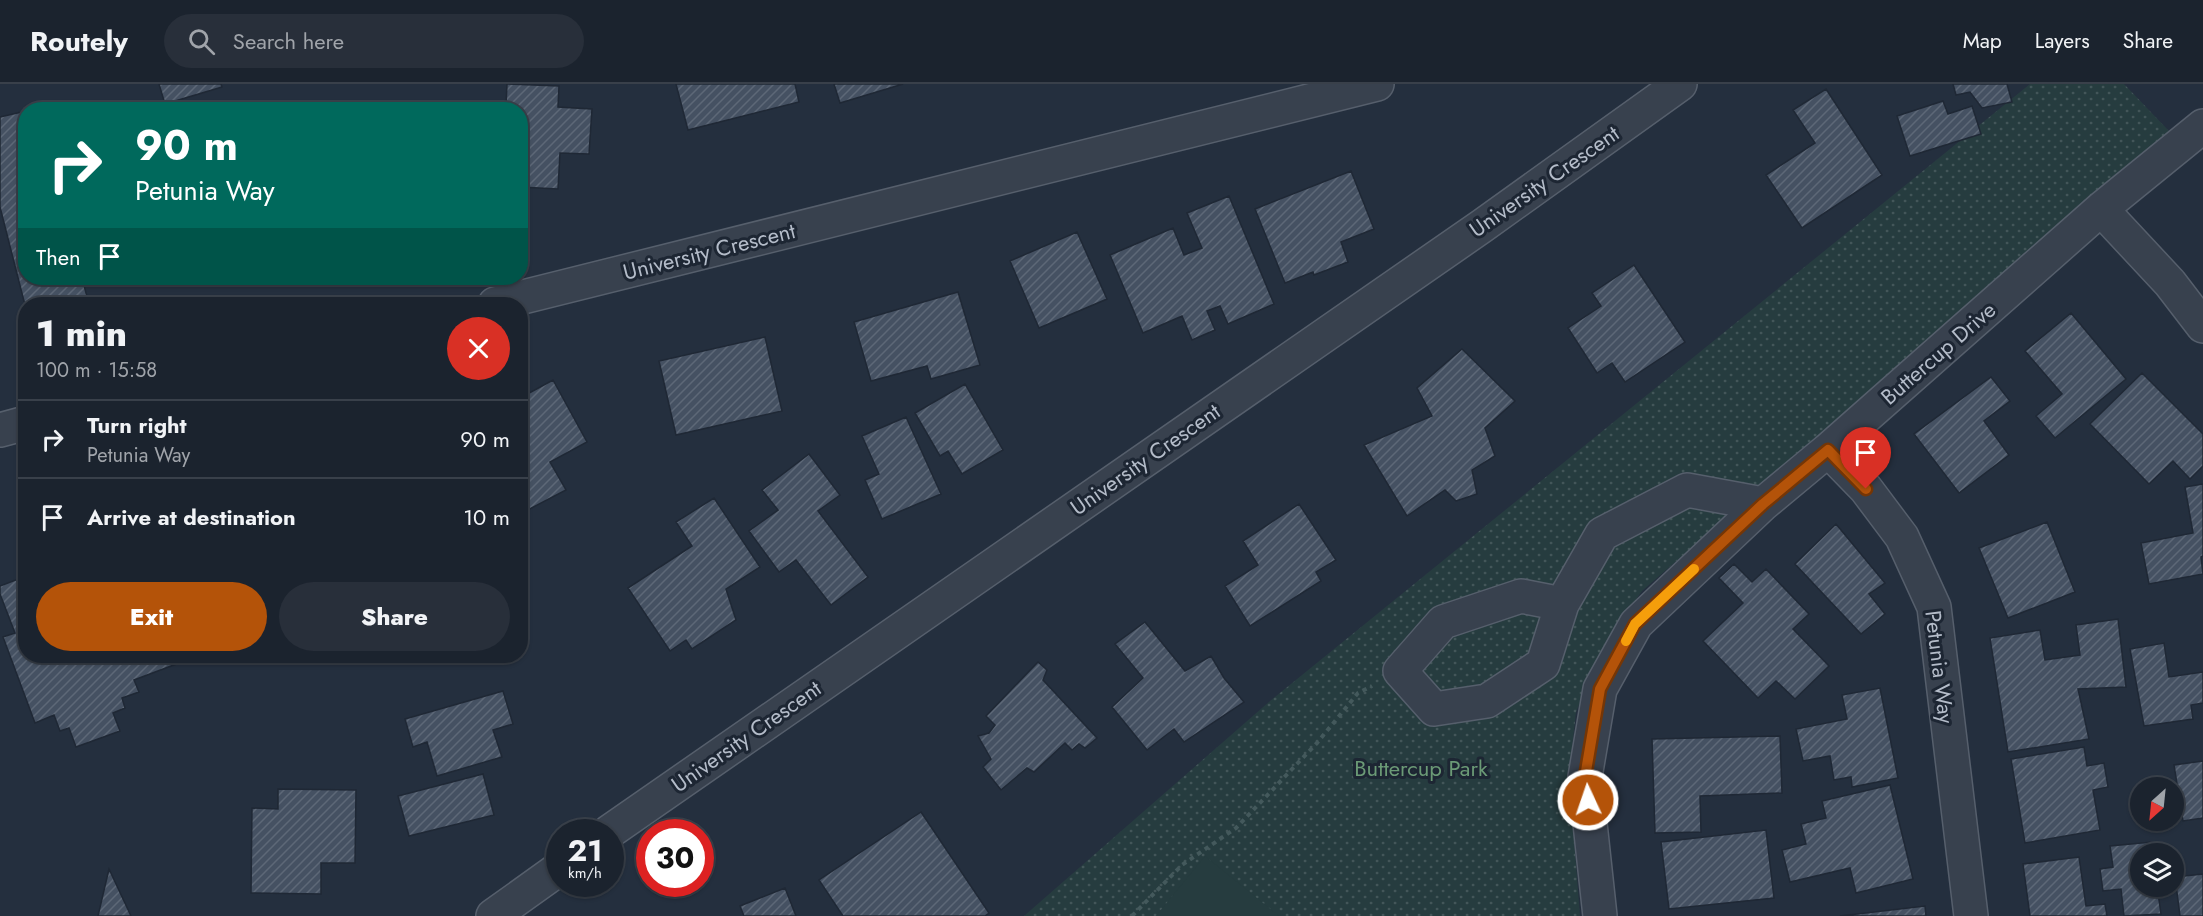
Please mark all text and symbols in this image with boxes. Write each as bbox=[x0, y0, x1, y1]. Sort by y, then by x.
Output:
search box bbox=[164, 14, 584, 68]
text: Routely bbox=[30, 21, 128, 62]
icon: search bbox=[185, 25, 218, 58]
text: Search here bbox=[233, 25, 344, 57]
text: Map bbox=[1963, 26, 2002, 56]
text: Layers bbox=[2035, 26, 2090, 56]
text: Share bbox=[2123, 26, 2173, 56]
text: 90 m bbox=[135, 115, 238, 176]
street label: University Crescent bbox=[1463, 117, 1626, 245]
icon: right bbox=[36, 126, 114, 204]
text: Petunia Way bbox=[135, 171, 275, 210]
street label: University Crescent bbox=[619, 214, 799, 288]
icon: arrive bbox=[93, 240, 126, 273]
text: Then bbox=[36, 241, 81, 273]
street label: Buttercup Drive bbox=[1874, 294, 2002, 412]
text: 1 min bbox=[36, 307, 127, 359]
button: close bbox=[447, 317, 510, 380]
text: 100 m · 15:58 bbox=[36, 356, 157, 385]
street label: University Crescent bbox=[1064, 395, 1227, 523]
text: Turn right bbox=[87, 409, 187, 441]
icon: right bbox=[36, 423, 69, 456]
text: 90 m bbox=[460, 423, 510, 455]
pin bbox=[1840, 427, 1891, 489]
icon: arrive bbox=[1849, 436, 1882, 469]
text: Petunia Way bbox=[87, 441, 190, 470]
icon: arrive bbox=[36, 501, 69, 534]
text: Arrive at destination bbox=[87, 501, 296, 533]
text: 10 m bbox=[463, 501, 510, 533]
button: Exit bbox=[36, 582, 267, 651]
button: Share bbox=[279, 582, 510, 651]
street label: Petunia Way bbox=[1917, 609, 1963, 726]
street label: University Crescent bbox=[665, 672, 828, 800]
park label: Buttercup Park bbox=[1354, 752, 1488, 784]
position arrow bbox=[1556, 768, 1620, 832]
north arrow bbox=[2130, 777, 2184, 831]
map controls bbox=[2130, 777, 2184, 897]
speed limit sign: 30 bbox=[636, 819, 714, 897]
text: 21 bbox=[568, 829, 602, 872]
button: layers bbox=[2130, 843, 2184, 897]
text: km/h bbox=[568, 862, 602, 884]

